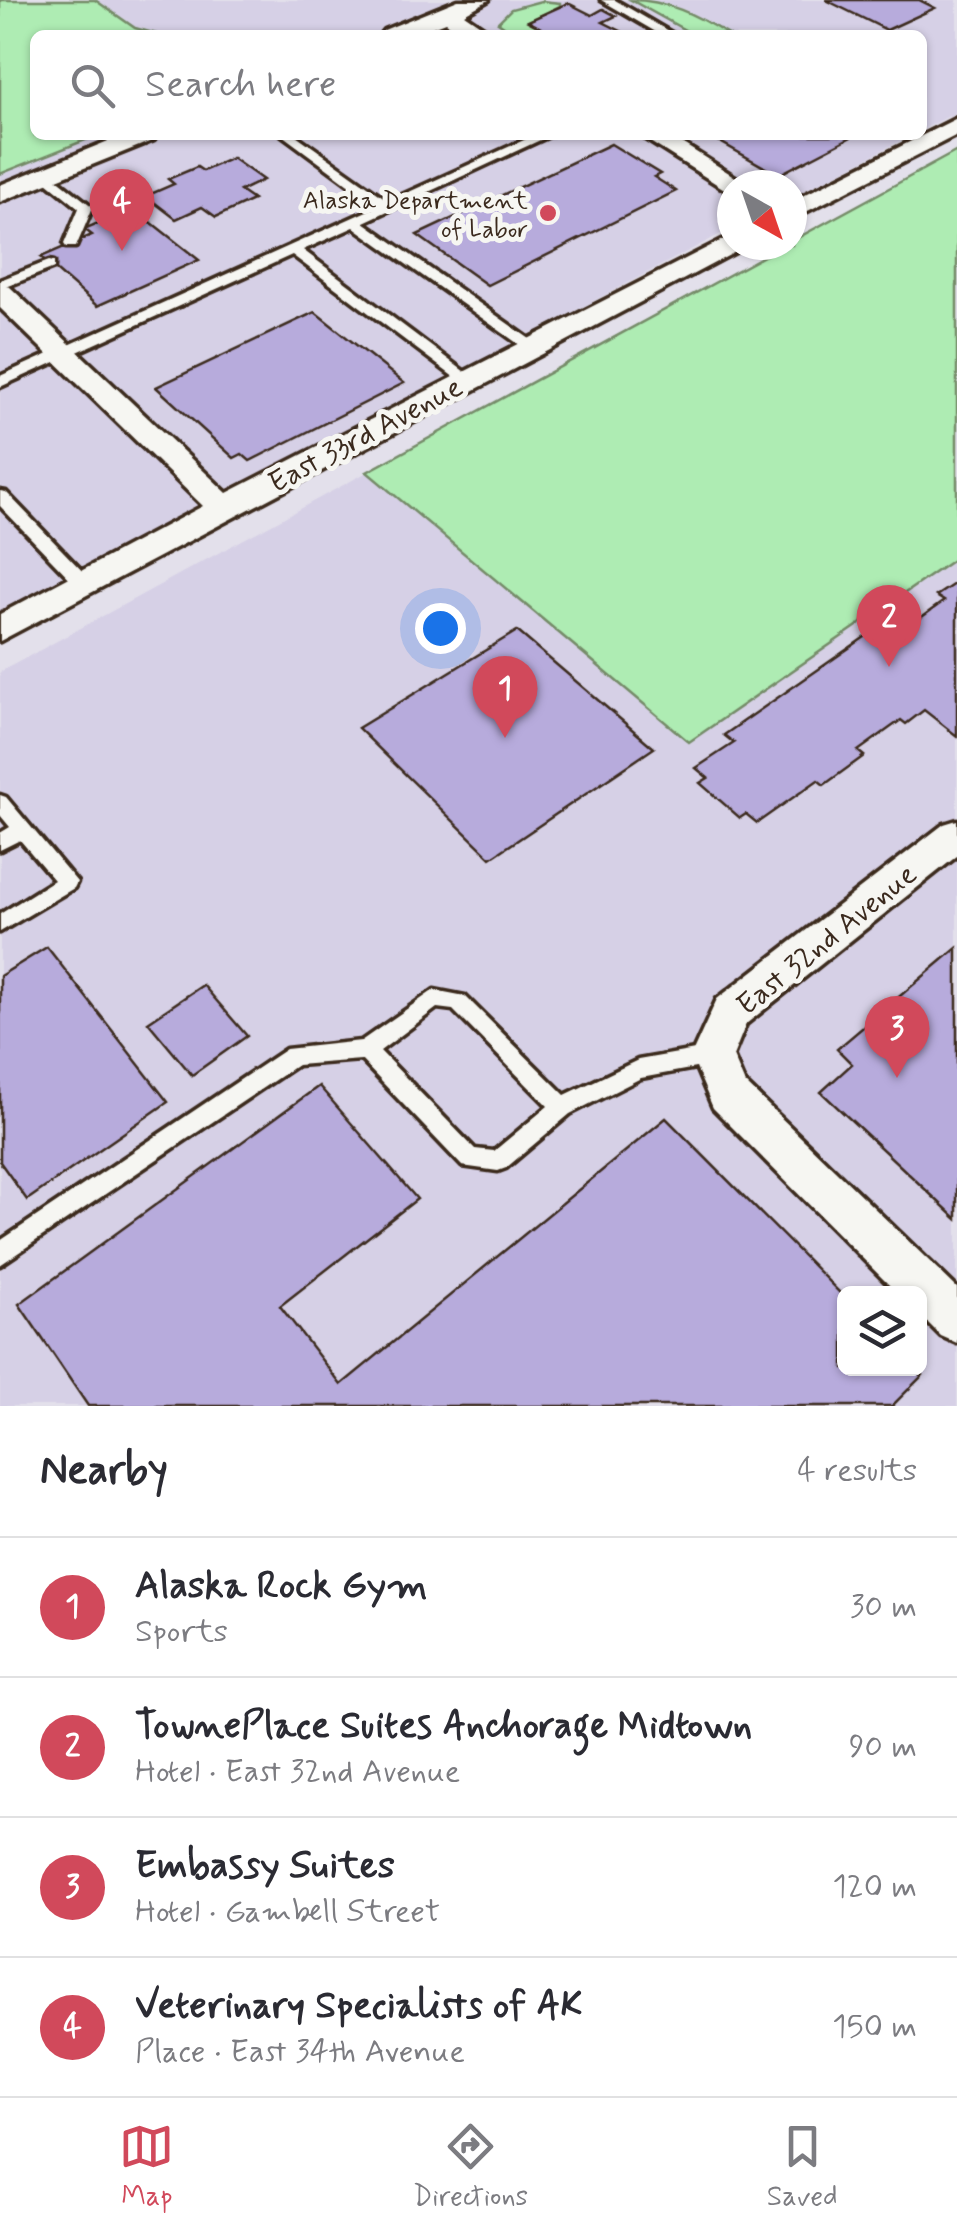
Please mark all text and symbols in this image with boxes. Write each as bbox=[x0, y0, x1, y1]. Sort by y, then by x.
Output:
search box bbox=[30, 30, 927, 140]
icon: search bbox=[65, 58, 120, 113]
text: Search here bbox=[145, 61, 336, 110]
pin: 4 bbox=[90, 168, 154, 251]
north arrow bbox=[717, 170, 807, 260]
place label: Alaska Department of Labor bbox=[303, 185, 528, 247]
marker: Alaska Department of Labor bbox=[537, 202, 559, 224]
street label: East 33rd Avenue bbox=[262, 368, 470, 503]
pin: 2 bbox=[856, 584, 922, 667]
your location bbox=[415, 603, 466, 654]
pin: 1 bbox=[472, 656, 538, 738]
street label: East 32nd Avenue bbox=[729, 856, 925, 1025]
pin: 3 bbox=[864, 996, 930, 1078]
map controls bbox=[837, 1286, 927, 1376]
button: layers bbox=[837, 1286, 927, 1376]
text: Nearby bbox=[40, 1444, 168, 1499]
text: 4 results bbox=[797, 1450, 917, 1492]
text: Alaska Rock Gym bbox=[135, 1562, 427, 1611]
text: 1 bbox=[65, 1586, 80, 1628]
text: 30 m bbox=[850, 1586, 917, 1628]
text: Sports bbox=[135, 1611, 228, 1653]
text: TownePlace Suites Anchorage Midtown bbox=[135, 1702, 752, 1751]
text: 2 bbox=[65, 1726, 80, 1768]
text: 90 m bbox=[849, 1726, 917, 1768]
text: Hotel · East 32nd Avenue bbox=[135, 1751, 460, 1793]
text: Embassy Suites bbox=[135, 1842, 395, 1891]
text: 3 bbox=[65, 1866, 80, 1908]
text: 120 m bbox=[832, 1866, 917, 1908]
text: Hotel · Gambell Street bbox=[135, 1891, 440, 1933]
text: Veterinary Specialists of AK bbox=[135, 1982, 582, 2031]
text: 4 bbox=[63, 2006, 82, 2048]
text: 150 m bbox=[832, 2006, 917, 2048]
text: Place · East 34th Avenue bbox=[135, 2031, 465, 2073]
tab: Map bbox=[119, 2119, 174, 2216]
tab: Directions bbox=[413, 2119, 528, 2216]
tab: Saved bbox=[767, 2119, 838, 2216]

